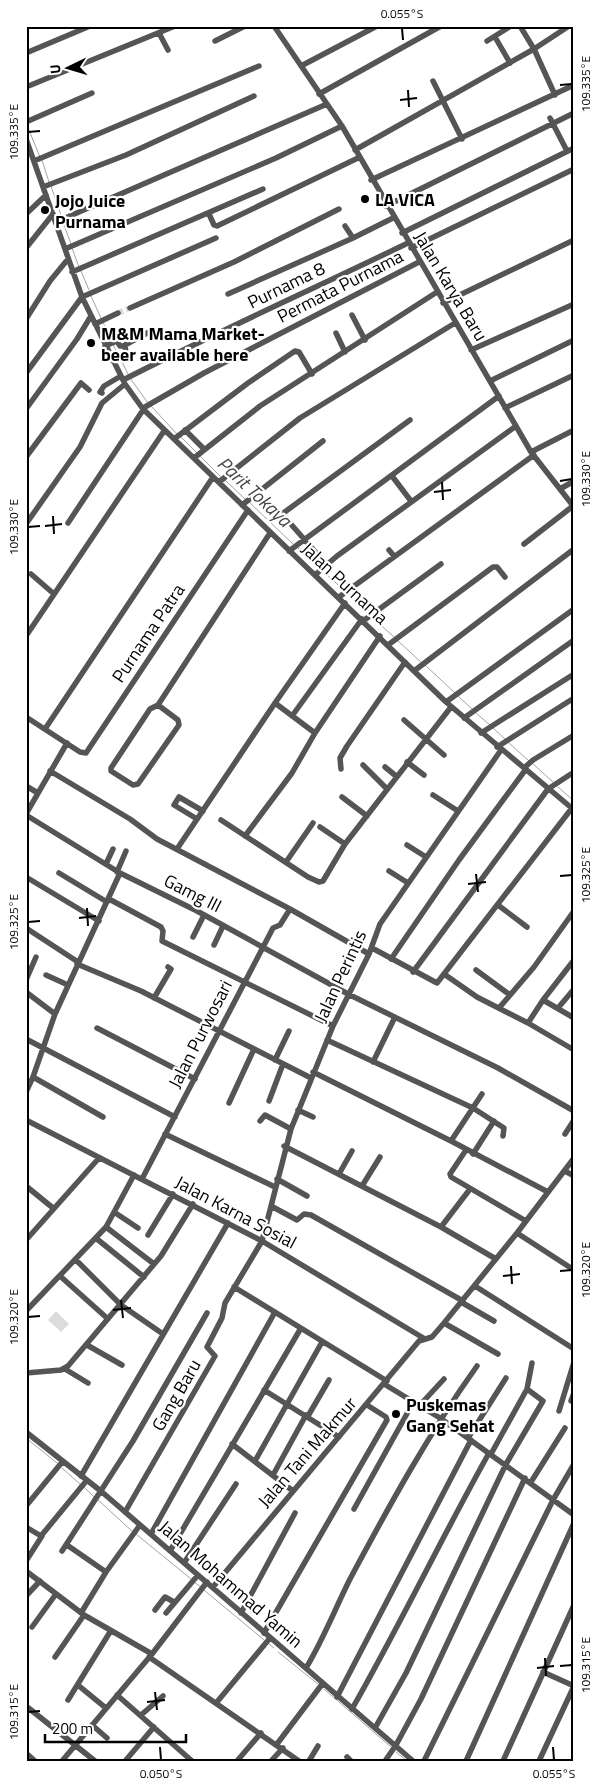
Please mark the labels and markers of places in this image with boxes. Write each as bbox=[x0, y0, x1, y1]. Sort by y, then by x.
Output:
place label: LA VICA bbox=[375, 186, 435, 213]
place label: Jojo Juice Purnama bbox=[55, 187, 126, 235]
marker: LA VICA bbox=[359, 193, 371, 205]
marker: Jojo Juice Purnama bbox=[39, 204, 51, 216]
place label: M&M Mama Market- beer available here bbox=[101, 320, 265, 368]
marker: M&M Mama Market- beer available here bbox=[85, 337, 97, 349]
place label: Puskemas Gang Sehat bbox=[406, 1391, 495, 1439]
marker: Puskemas Gang Sehat bbox=[390, 1408, 402, 1420]

